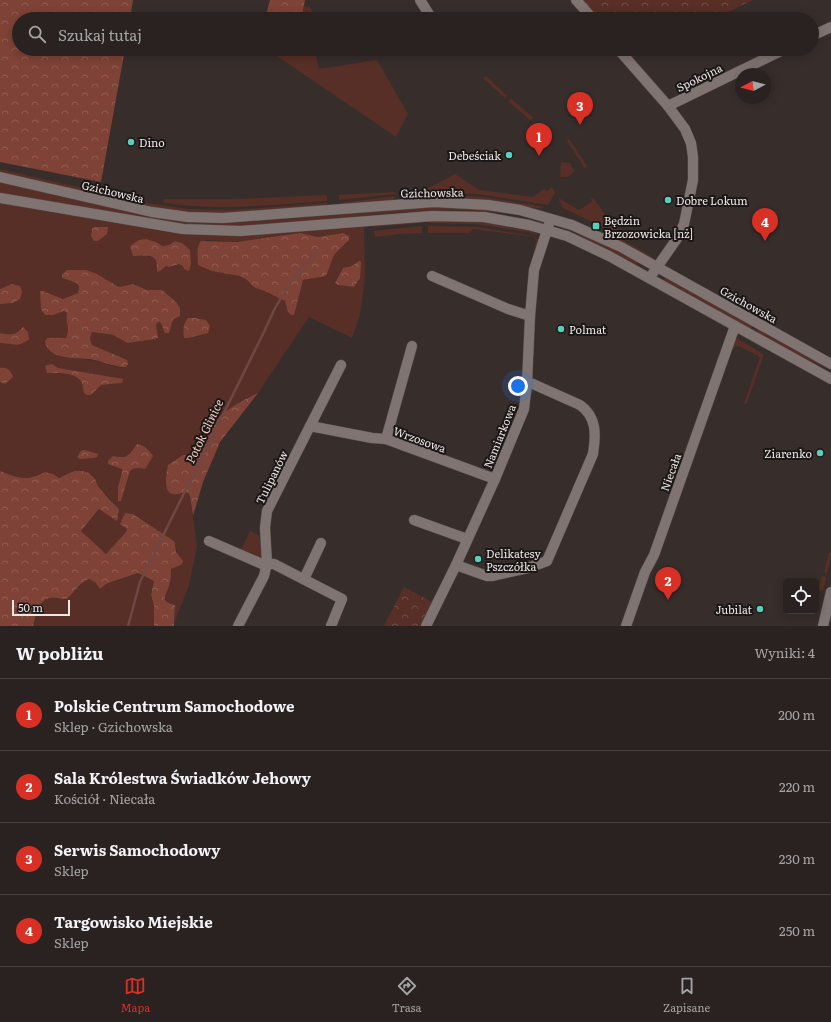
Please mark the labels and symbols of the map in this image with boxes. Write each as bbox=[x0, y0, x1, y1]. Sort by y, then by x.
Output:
street label: Spokojna bbox=[673, 59, 725, 95]
north arrow bbox=[735, 68, 771, 104]
pin: 3 bbox=[567, 92, 593, 125]
pin: 1 bbox=[526, 123, 552, 156]
place label: Dino bbox=[139, 134, 165, 150]
marker: Dino bbox=[126, 137, 136, 147]
place label: Debeściak bbox=[448, 147, 501, 163]
marker: Debeściak bbox=[504, 150, 514, 160]
street label: Gzichowska bbox=[80, 176, 146, 206]
street label: Gzichowska bbox=[400, 183, 464, 201]
place label: Dobre Lokum bbox=[676, 192, 748, 208]
marker: Dobre Lokum bbox=[663, 195, 673, 205]
pin: 4 bbox=[752, 208, 778, 241]
place label: Będzin Brzozowicka [nż] bbox=[604, 212, 693, 241]
marker: Będzin Brzozowicka [nż] bbox=[591, 221, 601, 231]
street label: Gzichowska bbox=[717, 282, 781, 326]
place label: Polmat bbox=[569, 321, 607, 337]
marker: Polmat bbox=[556, 324, 566, 334]
your location bbox=[508, 376, 528, 396]
water label: Potok Glinice bbox=[181, 395, 227, 466]
street label: Namiarkowa bbox=[479, 402, 519, 470]
street label: Wrzosowa bbox=[391, 422, 449, 456]
place label: Ziarenko bbox=[764, 445, 812, 461]
street label: Tulipanów bbox=[251, 447, 291, 507]
marker: Ziarenko bbox=[815, 448, 825, 458]
street label: Niecała bbox=[656, 451, 684, 493]
place label: Delikatesy Pszczółka bbox=[486, 545, 541, 574]
marker: Delikatesy Pszczółka bbox=[473, 554, 483, 564]
pin: 2 bbox=[655, 567, 681, 600]
scale bar bbox=[12, 598, 70, 617]
place label: Jubilat bbox=[715, 601, 753, 617]
marker: Jubilat bbox=[755, 604, 765, 614]

